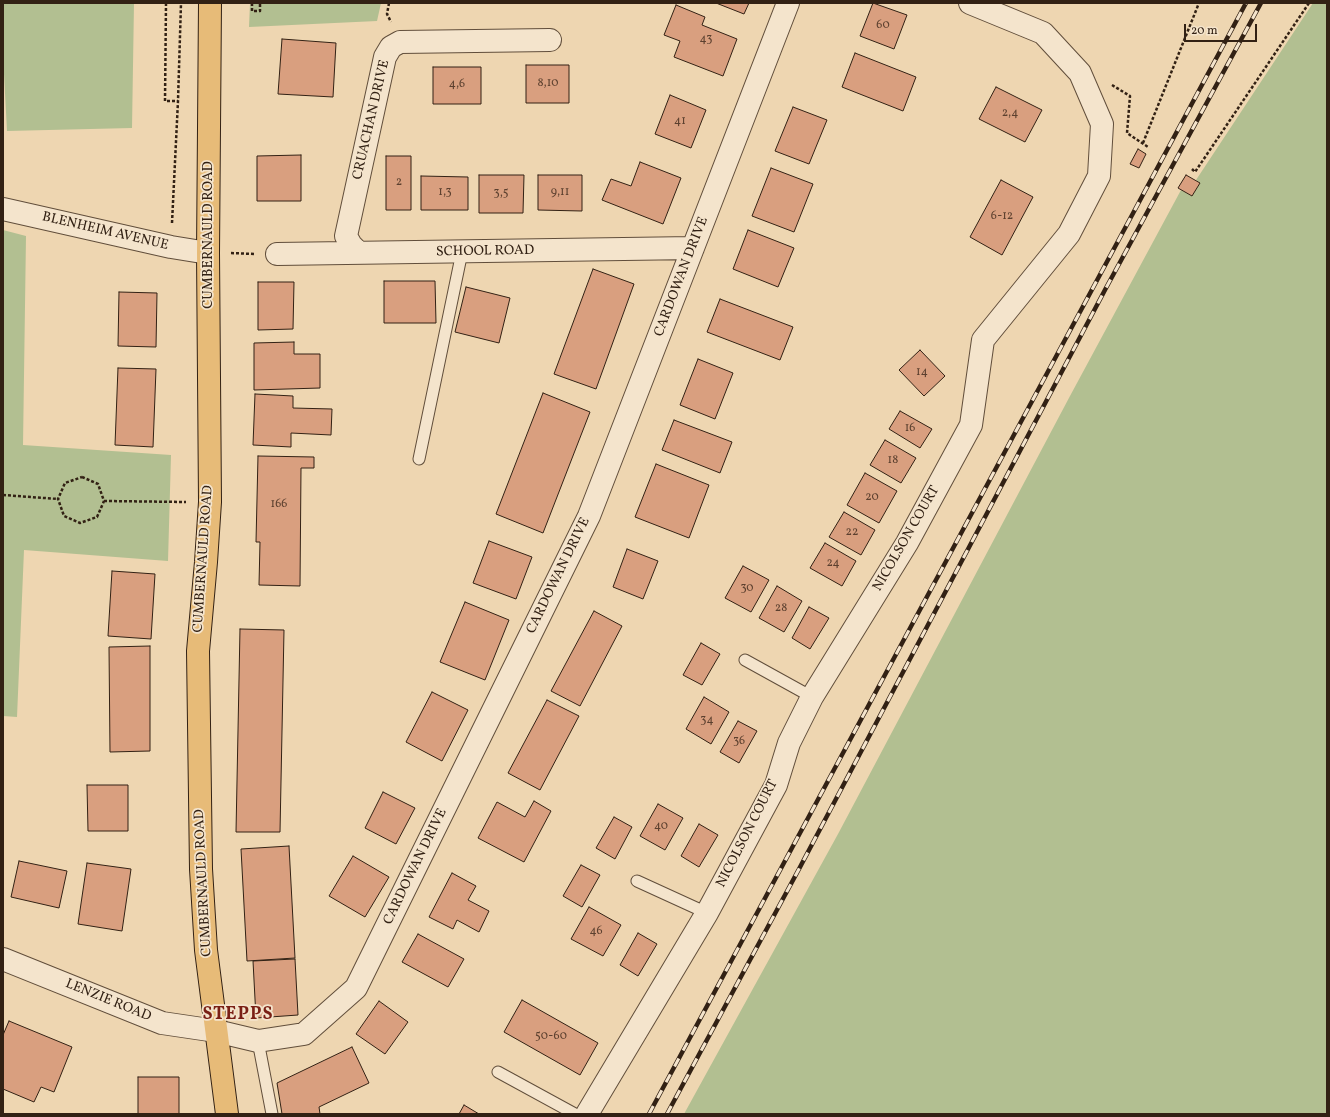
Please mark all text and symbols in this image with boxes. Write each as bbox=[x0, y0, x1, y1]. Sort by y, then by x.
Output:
scale bar bbox=[1186, 16, 1259, 42]
house number: 60 bbox=[876, 19, 890, 33]
text: 20 m bbox=[1191, 23, 1218, 39]
house number: 43 bbox=[700, 33, 712, 47]
street label: CRUACHAN DRIVE bbox=[350, 58, 394, 182]
house number: 8,10 bbox=[537, 77, 559, 91]
house number: 4,6 bbox=[449, 78, 465, 92]
house number: 2,4 bbox=[1002, 107, 1018, 121]
house number: 41 bbox=[674, 115, 686, 129]
street label: CUMBERNAULD ROAD bbox=[201, 161, 217, 309]
house number: 2 bbox=[396, 176, 402, 190]
house number: 1,3 bbox=[438, 186, 452, 200]
house number: 9,11 bbox=[551, 186, 569, 200]
house number: 3,5 bbox=[494, 187, 508, 201]
street label: BLENHEIM AVENUE bbox=[40, 209, 170, 255]
house number: 6-12 bbox=[991, 210, 1013, 224]
street label: CARDOWAN DRIVE bbox=[651, 215, 713, 339]
street label: SCHOOL ROAD bbox=[436, 243, 534, 261]
house number: 14 bbox=[916, 366, 928, 380]
house number: 16 bbox=[905, 422, 915, 436]
house number: 18 bbox=[888, 454, 898, 468]
street label: NICOLSON COURT bbox=[870, 483, 944, 595]
street label: CUMBERNAULD ROAD bbox=[190, 485, 218, 633]
house number: 20 bbox=[865, 491, 879, 505]
house number: 166 bbox=[271, 498, 287, 512]
street label: CARDOWAN DRIVE bbox=[524, 515, 594, 637]
house number: 22 bbox=[846, 526, 858, 540]
house number: 24 bbox=[826, 557, 840, 571]
house number: 30 bbox=[740, 582, 754, 596]
house number: 28 bbox=[775, 602, 787, 616]
house number: 34 bbox=[700, 714, 714, 728]
house number: 36 bbox=[733, 735, 745, 749]
street label: NICOLSON COURT bbox=[714, 777, 782, 891]
street label: CARDOWAN DRIVE bbox=[381, 806, 451, 928]
street label: CUMBERNAULD ROAD bbox=[192, 809, 216, 957]
house number: 40 bbox=[654, 820, 668, 834]
house number: 46 bbox=[589, 925, 603, 939]
street label: LENZIE ROAD bbox=[63, 976, 153, 1026]
district label: STEPPS bbox=[202, 1005, 274, 1027]
house number: 50-60 bbox=[535, 1030, 567, 1044]

